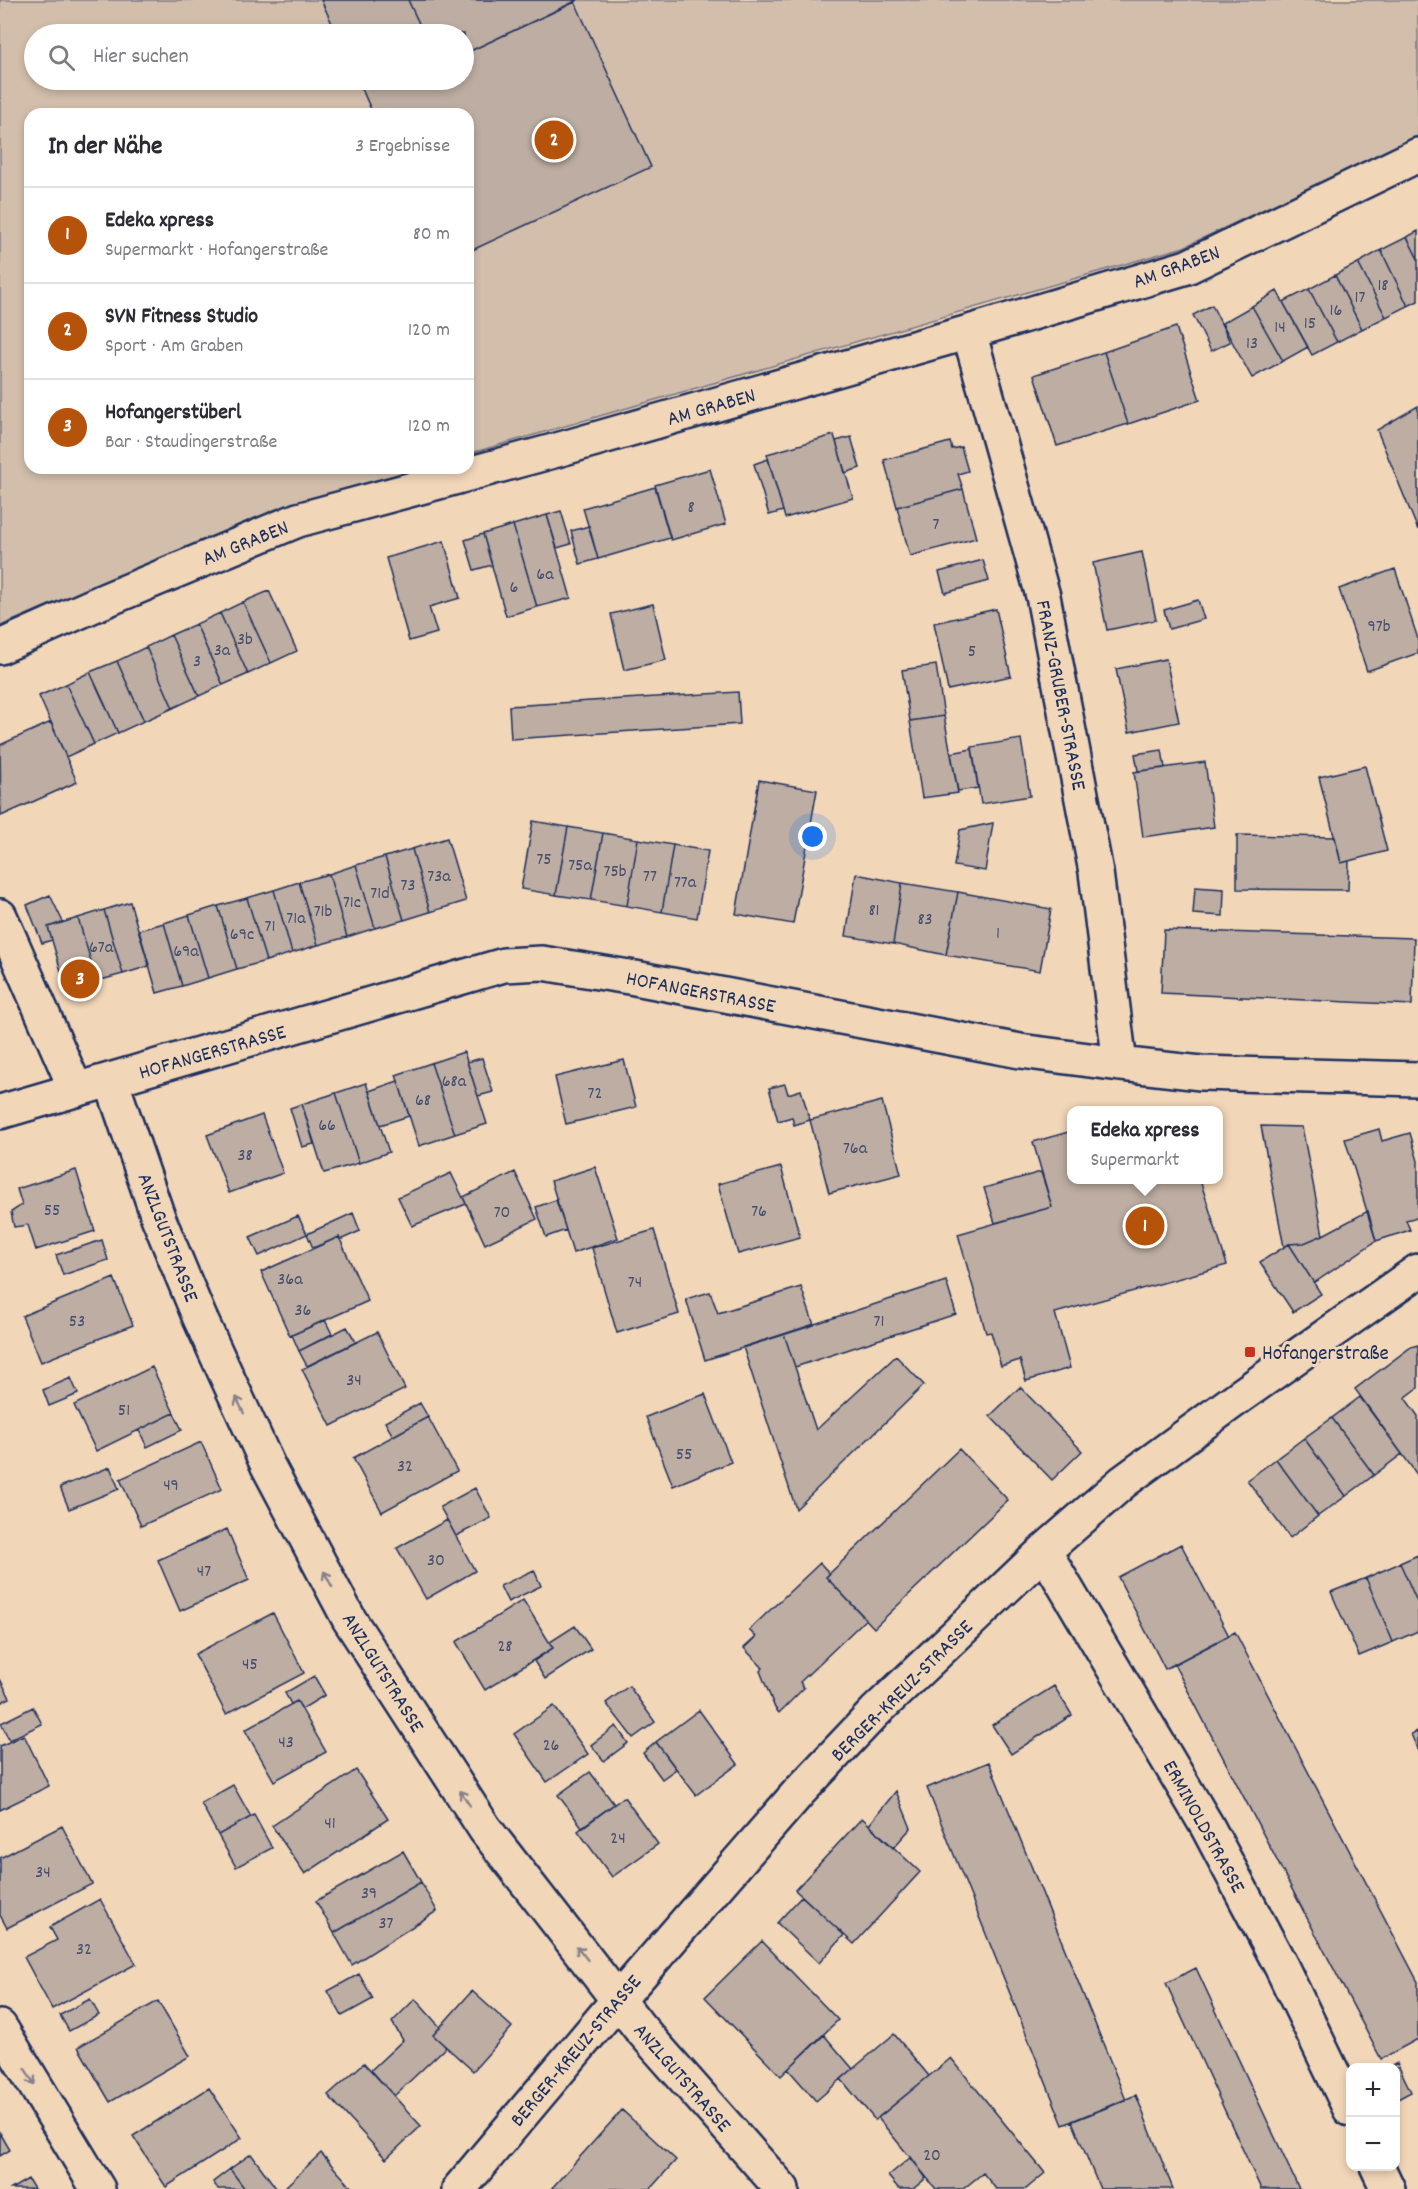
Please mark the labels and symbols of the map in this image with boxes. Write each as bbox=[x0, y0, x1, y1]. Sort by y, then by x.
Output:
pin: 2 bbox=[534, 118, 574, 162]
street label: AM GRABEN bbox=[1129, 239, 1225, 298]
house number: 18 bbox=[1377, 274, 1389, 299]
house number: 17 bbox=[1355, 286, 1366, 311]
house number: 16 bbox=[1330, 299, 1342, 324]
house number: 15 bbox=[1304, 312, 1316, 337]
house number: 14 bbox=[1274, 316, 1286, 341]
house number: 13 bbox=[1246, 332, 1258, 357]
street label: AM GRABEN bbox=[664, 382, 760, 436]
house number: 8 bbox=[687, 496, 695, 521]
house number: 7 bbox=[933, 513, 940, 538]
street label: AM GRABEN bbox=[198, 514, 294, 576]
house number: 6a bbox=[536, 563, 554, 588]
house number: 6 bbox=[510, 576, 518, 601]
street label: FRANZ-GRUBER-STRASSE bbox=[1026, 598, 1092, 794]
house number: 97b bbox=[1368, 615, 1391, 640]
house number: 3b bbox=[237, 628, 253, 653]
house number: 3a bbox=[214, 639, 231, 664]
house number: 5 bbox=[968, 640, 976, 665]
house number: 3 bbox=[193, 650, 201, 675]
your location bbox=[798, 822, 827, 851]
house number: 75 bbox=[536, 848, 552, 873]
house number: 75a bbox=[568, 854, 592, 879]
house number: 75b bbox=[603, 860, 627, 885]
house number: 73a bbox=[427, 865, 451, 890]
house number: 77 bbox=[643, 865, 657, 890]
house number: 77a bbox=[674, 871, 697, 896]
house number: 73 bbox=[401, 874, 415, 899]
house number: 71d bbox=[370, 882, 390, 907]
house number: 71c bbox=[343, 891, 361, 916]
house number: 81 bbox=[868, 899, 880, 924]
house number: 71b bbox=[314, 900, 333, 925]
house number: 71a bbox=[286, 907, 306, 932]
house number: 83 bbox=[917, 908, 933, 933]
house number: 71 bbox=[265, 915, 275, 940]
house number: 1 bbox=[996, 922, 1000, 947]
house number: 69c bbox=[230, 923, 254, 948]
house number: 67a bbox=[89, 936, 114, 961]
house number: 69a bbox=[173, 940, 199, 965]
pin: 3 bbox=[60, 956, 100, 1002]
street label: HOFANGERSTRASSE bbox=[623, 965, 778, 1023]
street label: HOFANGERSTRASSE bbox=[136, 1018, 290, 1089]
house number: 68a bbox=[442, 1070, 467, 1095]
house number: 72 bbox=[588, 1082, 602, 1107]
house number: 68 bbox=[415, 1089, 431, 1114]
house number: 66 bbox=[318, 1114, 336, 1139]
house number: 76a bbox=[843, 1137, 868, 1162]
house number: 38 bbox=[237, 1144, 253, 1169]
street label: ANZLGUTSTRASSE bbox=[128, 1169, 205, 1307]
house number: 55 bbox=[44, 1199, 60, 1224]
house number: 76 bbox=[751, 1200, 767, 1225]
house number: 70 bbox=[494, 1201, 510, 1226]
pin: 1 bbox=[1126, 1204, 1164, 1248]
house number: 36a bbox=[277, 1268, 303, 1293]
house number: 74 bbox=[628, 1271, 642, 1296]
house number: 36 bbox=[295, 1299, 311, 1324]
house number: 53 bbox=[69, 1310, 85, 1335]
house number: 71 bbox=[874, 1310, 884, 1335]
place label: Hofangerstraße bbox=[1262, 1340, 1389, 1370]
marker: Hofangerstraße bbox=[1243, 1345, 1257, 1359]
house number: 34 bbox=[346, 1369, 362, 1394]
one-way arrow bbox=[234, 1396, 245, 1414]
house number: 51 bbox=[118, 1399, 130, 1424]
house number: 55 bbox=[676, 1443, 692, 1468]
house number: 32 bbox=[397, 1455, 413, 1480]
house number: 49 bbox=[163, 1474, 179, 1499]
house number: 30 bbox=[427, 1549, 445, 1574]
house number: 47 bbox=[197, 1560, 211, 1585]
one-way arrow bbox=[322, 1571, 334, 1588]
street label: ANZLGUTSTRASSE bbox=[333, 1608, 431, 1740]
street label: BERGER-KREUZ-STRASSE bbox=[825, 1614, 981, 1770]
house number: 28 bbox=[497, 1635, 513, 1660]
house number: 45 bbox=[242, 1653, 258, 1678]
house number: 43 bbox=[278, 1731, 294, 1756]
house number: 26 bbox=[543, 1734, 559, 1759]
street label: ERMINOLDSTRASSE bbox=[1153, 1756, 1252, 1900]
one-way arrow bbox=[458, 1789, 471, 1806]
house number: 41 bbox=[324, 1812, 336, 1837]
house number: 24 bbox=[610, 1827, 626, 1852]
house number: 34 bbox=[35, 1861, 51, 1886]
house number: 39 bbox=[361, 1882, 377, 1907]
house number: 37 bbox=[379, 1912, 394, 1937]
house number: 32 bbox=[76, 1938, 92, 1963]
one-way arrow bbox=[575, 1946, 588, 1962]
street label: BERGER-KREUZ-STRASSE bbox=[505, 1969, 650, 2135]
street label: ANZLGUTSTRASSE bbox=[625, 2018, 737, 2141]
one-way arrow bbox=[24, 2068, 36, 2085]
house number: 20 bbox=[923, 2144, 941, 2169]

